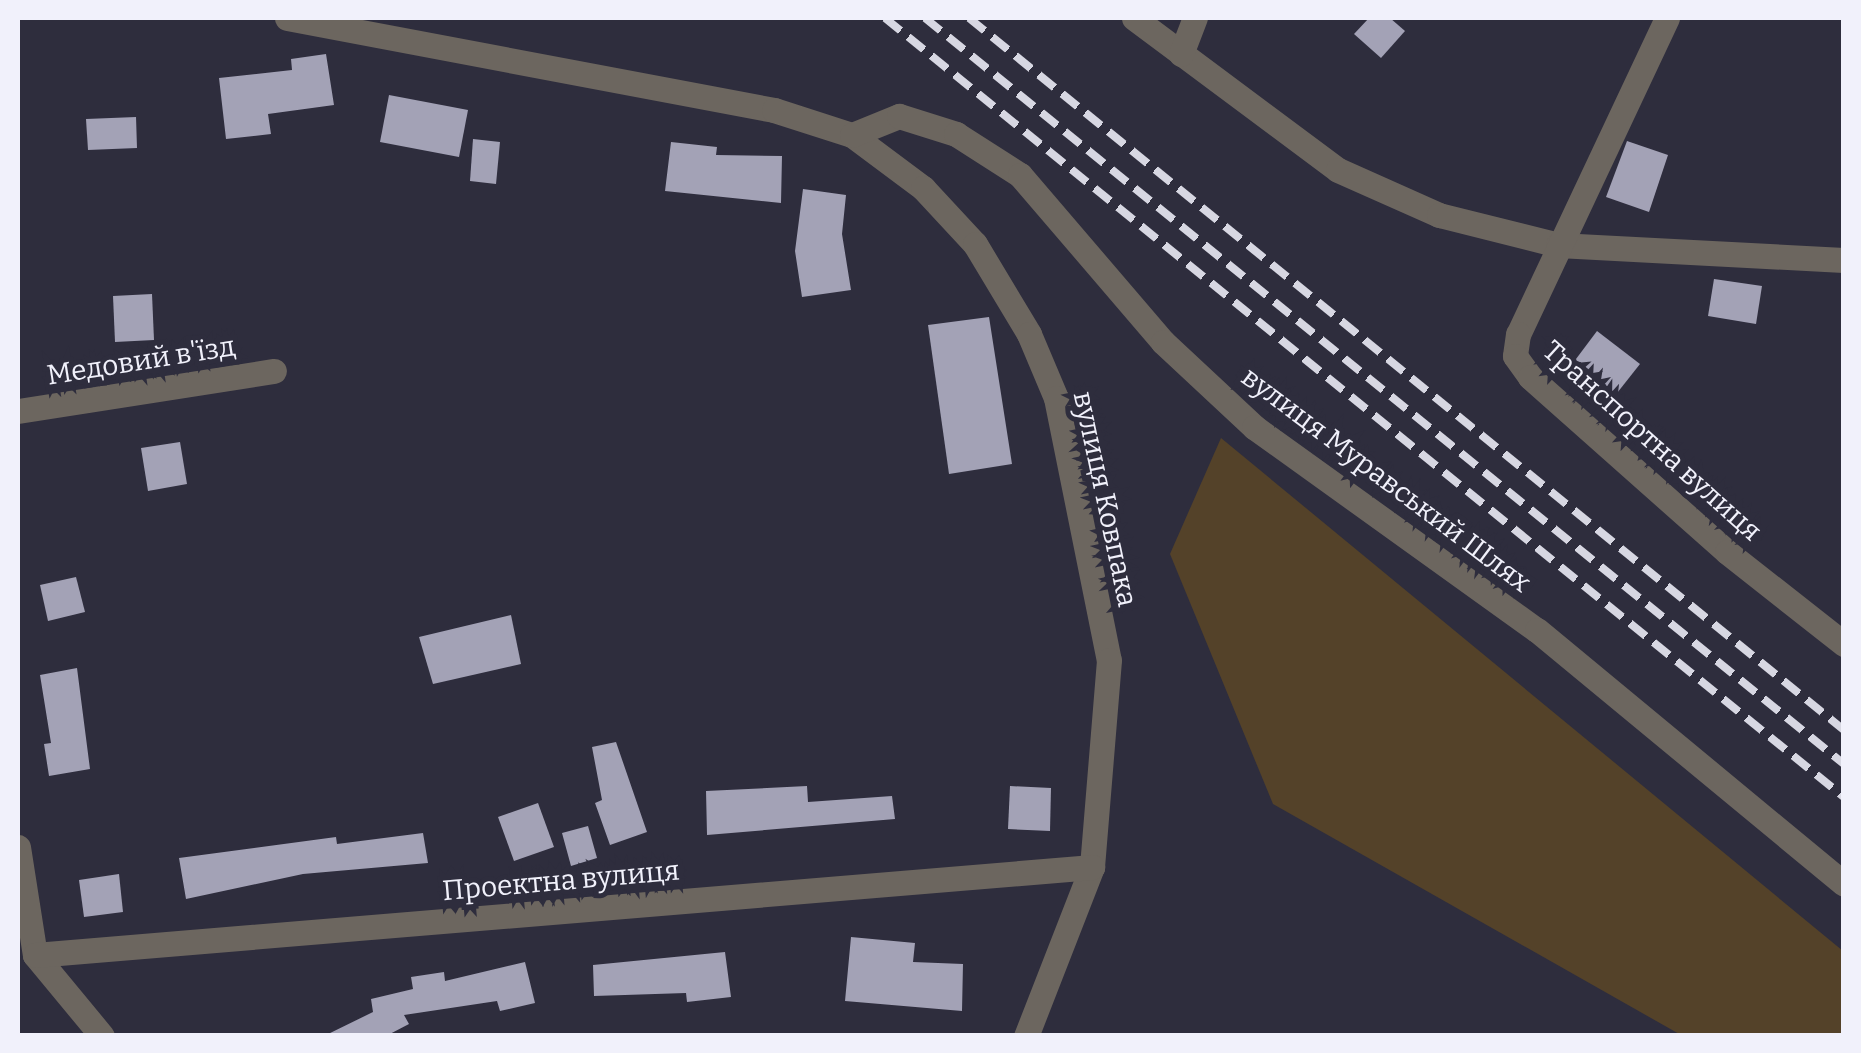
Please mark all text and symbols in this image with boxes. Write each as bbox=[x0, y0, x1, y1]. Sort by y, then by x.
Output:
street label: Медовий в'їзд bbox=[44, 330, 238, 392]
street label: Транспортна вулиця bbox=[1536, 334, 1768, 548]
street label: вулиця Муравський Шлях bbox=[1235, 360, 1537, 600]
street label: вулиця Ковпака bbox=[1066, 388, 1144, 610]
street label: Проектна вулиця bbox=[441, 854, 681, 908]

